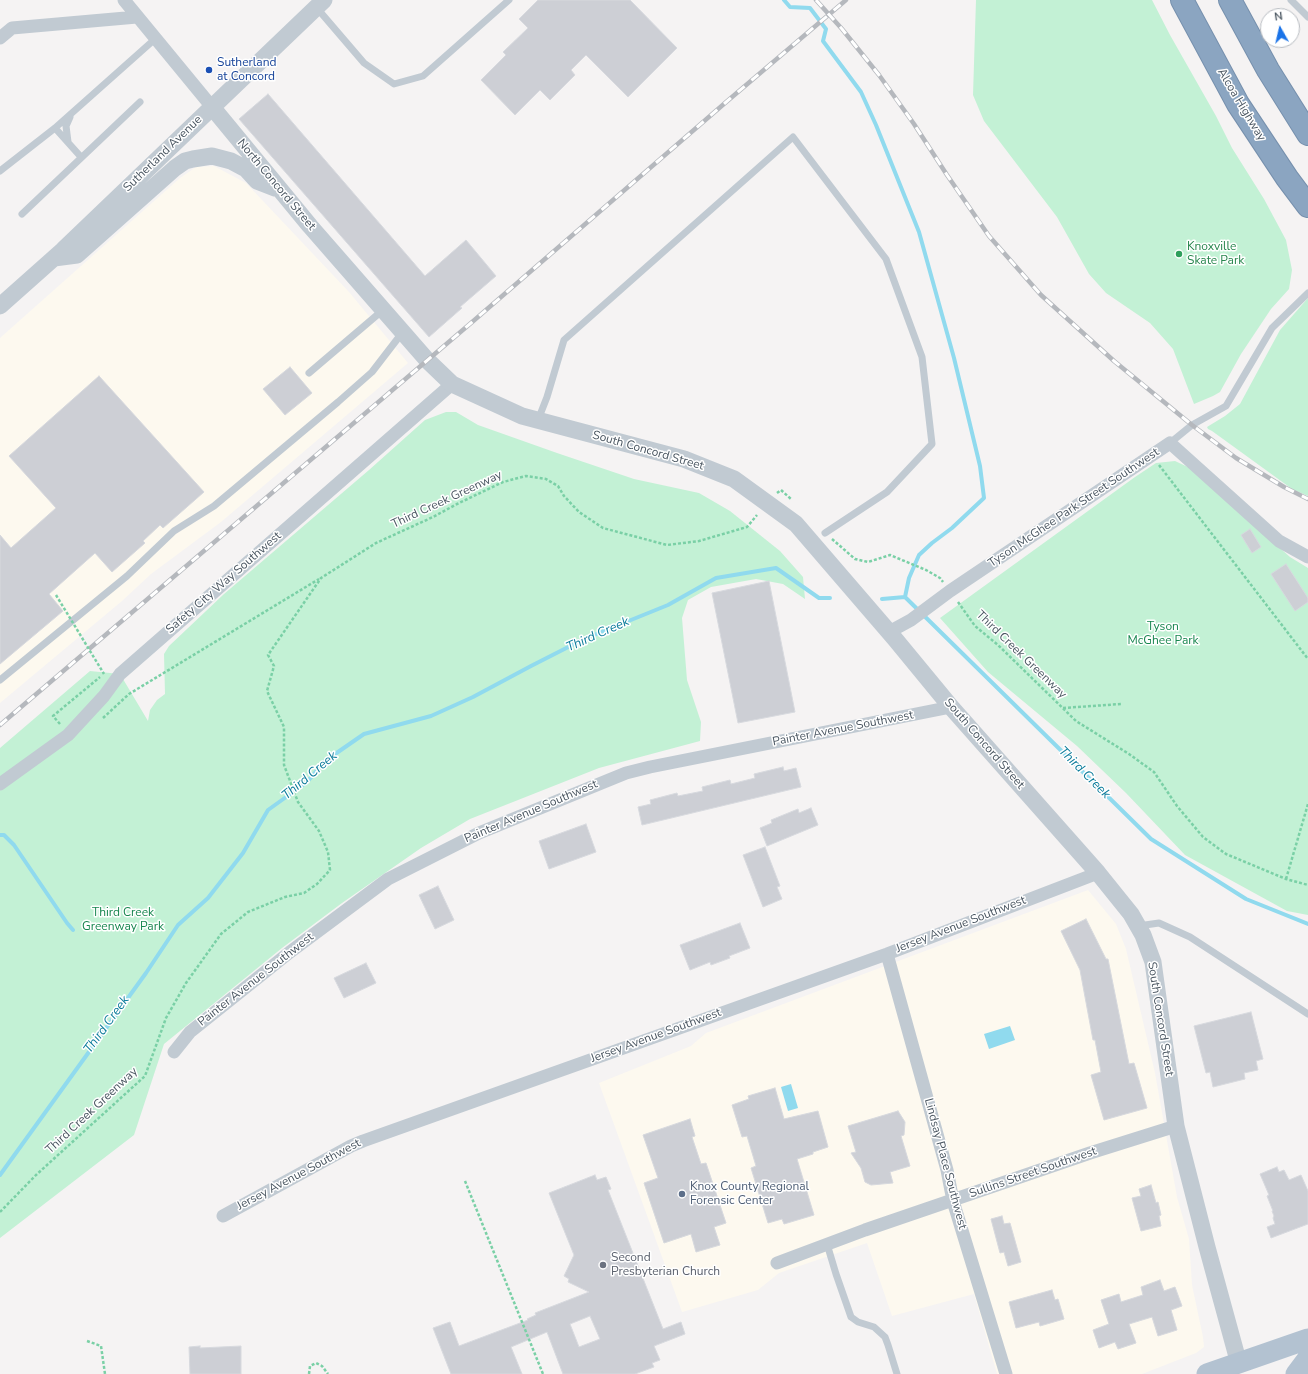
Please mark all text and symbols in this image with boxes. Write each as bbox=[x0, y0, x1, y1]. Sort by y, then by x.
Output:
north arrow bbox=[1260, 8, 1300, 48]
text: N bbox=[1273, 9, 1284, 25]
place label: Sutherland at Concord bbox=[217, 56, 277, 84]
marker: Sutherland at Concord bbox=[204, 65, 214, 75]
street label: Alcoa Highway bbox=[1214, 66, 1268, 144]
street label: Sutherland Avenue bbox=[121, 113, 205, 195]
street label: North Concord Street bbox=[234, 136, 318, 234]
place label: Knoxville Skate Park bbox=[1187, 240, 1244, 268]
marker: Knoxville Skate Park bbox=[1174, 249, 1184, 259]
street label: South Concord Street bbox=[591, 428, 705, 474]
street label: Tyson McGhee Park Street Southwest bbox=[986, 445, 1162, 571]
street label: Third Creek Greenway bbox=[390, 468, 504, 532]
street label: Safety City Way Southwest bbox=[163, 529, 285, 637]
street label: Third Creek Greenway bbox=[973, 608, 1069, 702]
water label: Third Creek bbox=[564, 614, 632, 656]
park label: Tyson McGhee Park bbox=[1127, 620, 1199, 648]
street label: South Concord Street bbox=[941, 696, 1027, 792]
street label: Painter Avenue Southwest bbox=[771, 708, 915, 750]
water label: Third Creek bbox=[1055, 744, 1113, 802]
water label: Third Creek bbox=[279, 748, 341, 804]
street label: Painter Avenue Southwest bbox=[462, 777, 600, 847]
street label: Jersey Avenue Southwest bbox=[894, 894, 1028, 956]
park label: Third Creek Greenway Park bbox=[82, 906, 164, 934]
street label: Painter Avenue Southwest bbox=[195, 930, 317, 1030]
street label: South Concord Street bbox=[1144, 961, 1176, 1077]
water label: Third Creek bbox=[81, 993, 133, 1057]
street label: Jersey Avenue Southwest bbox=[589, 1006, 723, 1066]
street label: Third Creek Greenway bbox=[43, 1065, 141, 1157]
street label: Lindsay Place Southwest bbox=[921, 1097, 969, 1231]
street label: Jersey Avenue Southwest bbox=[235, 1136, 363, 1214]
street label: Sullins Street Southwest bbox=[968, 1144, 1098, 1202]
place label: Knox County Regional Forensic Center bbox=[690, 1180, 809, 1208]
marker: Knox County Regional Forensic Center bbox=[677, 1189, 687, 1199]
place label: Second Presbyterian Church bbox=[611, 1251, 720, 1279]
marker: Second Presbyterian Church bbox=[598, 1260, 608, 1270]

